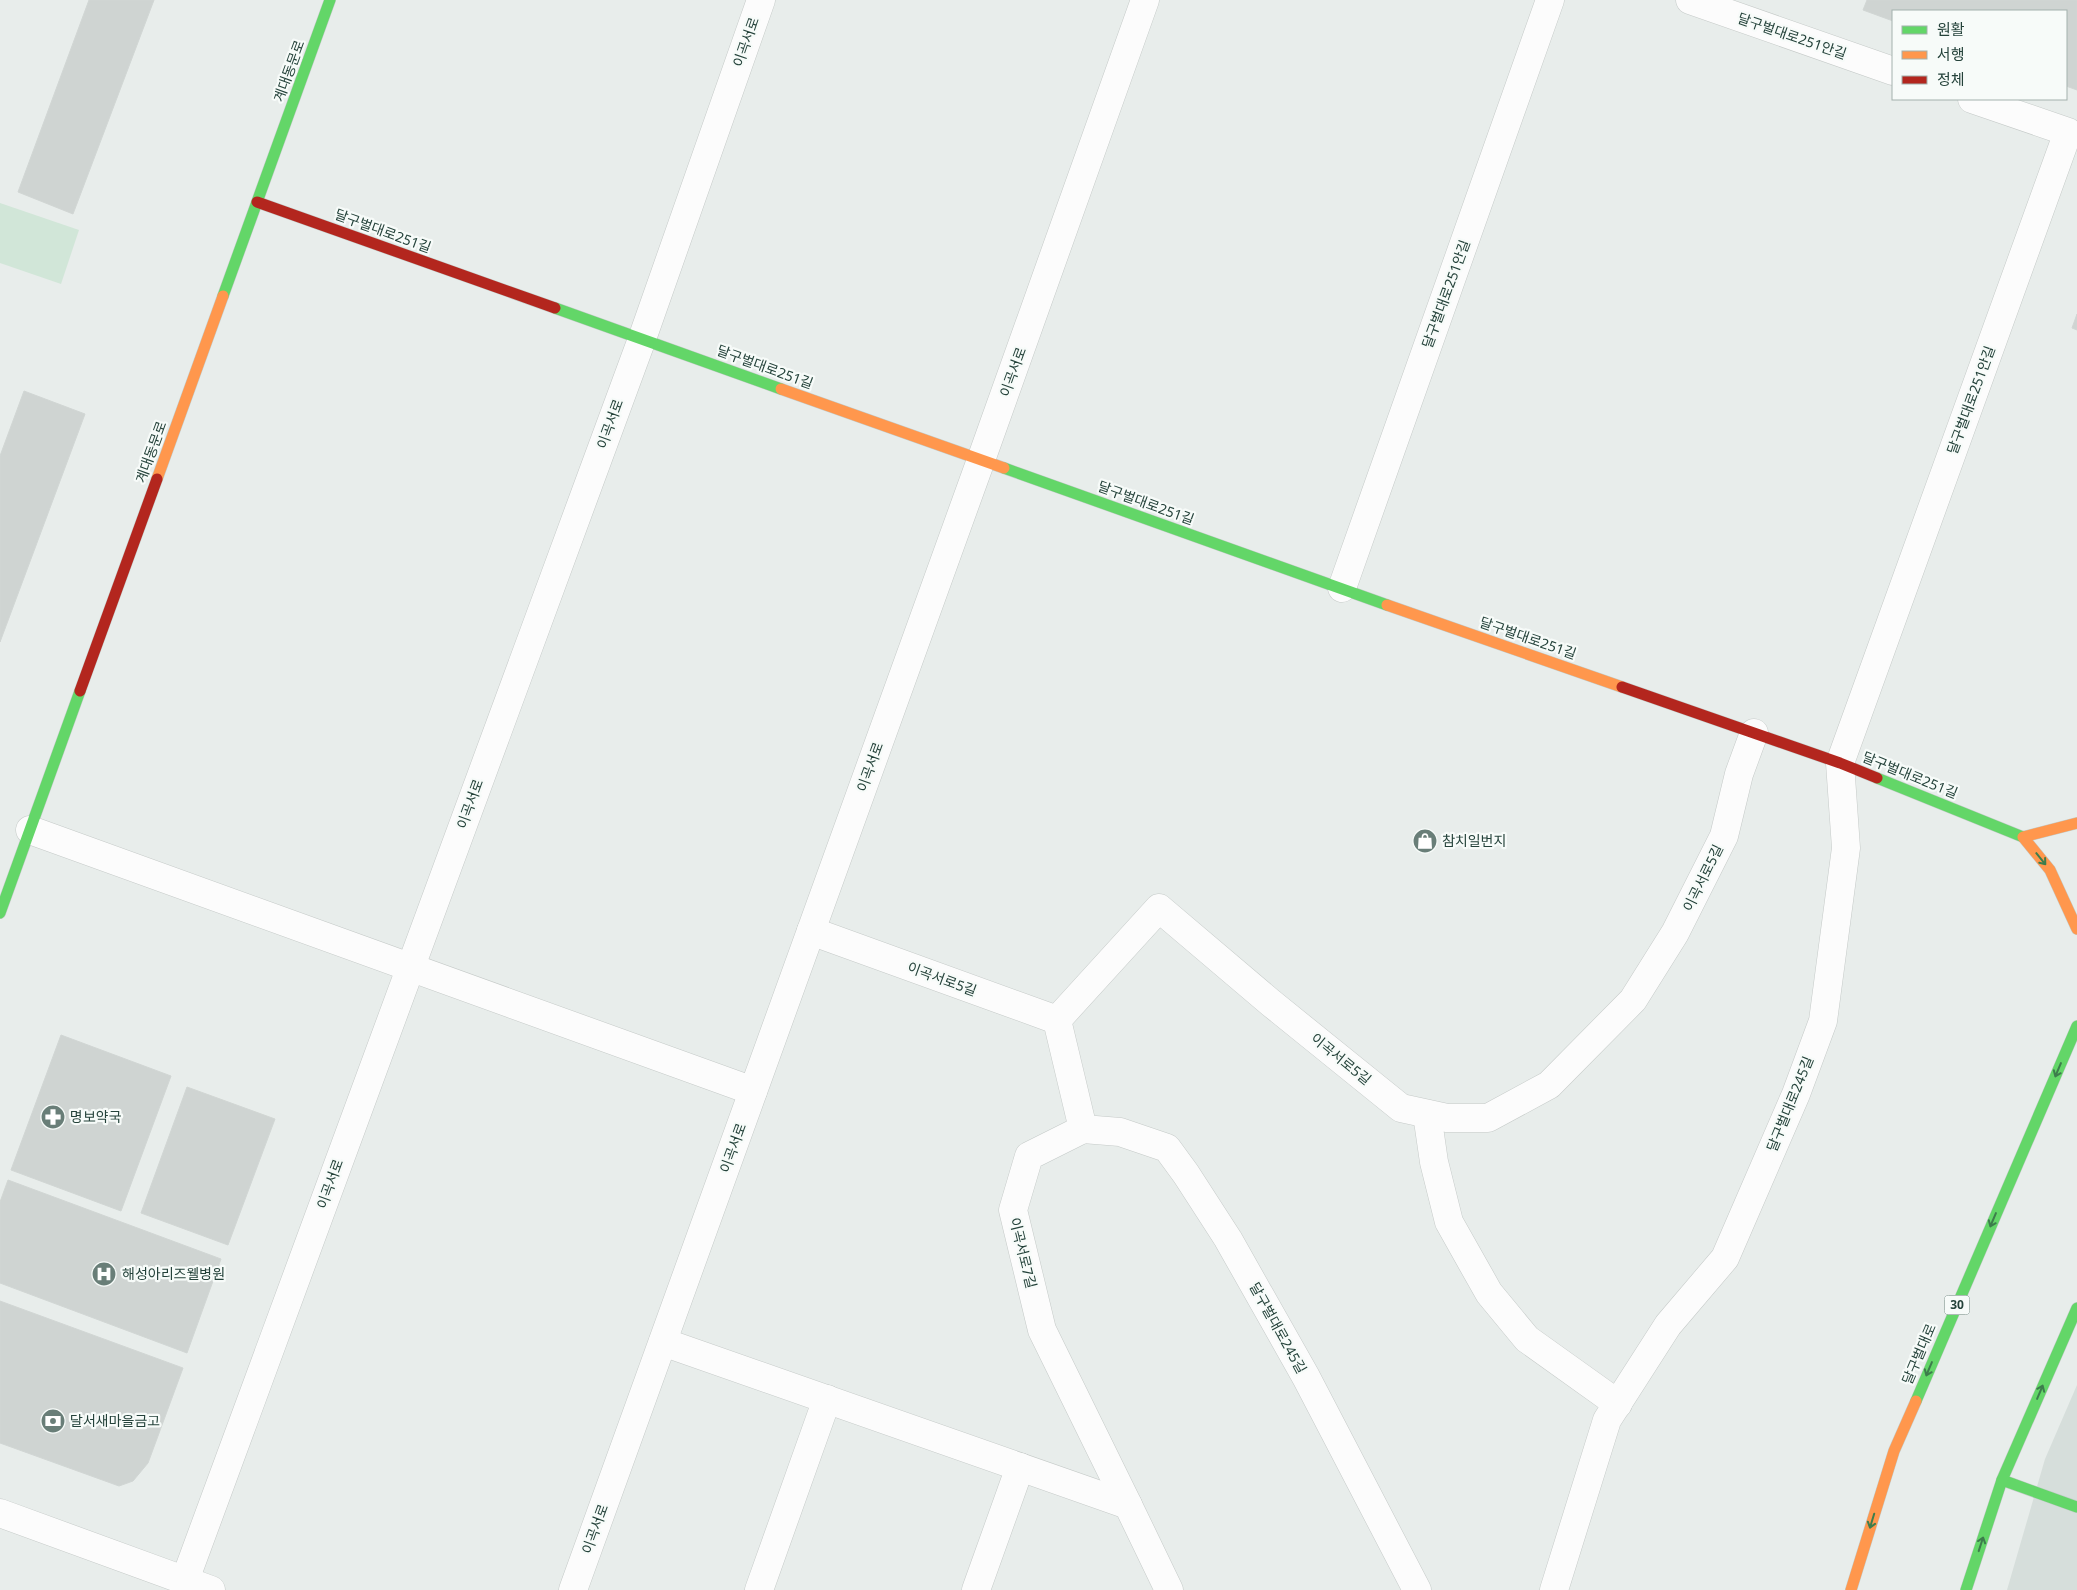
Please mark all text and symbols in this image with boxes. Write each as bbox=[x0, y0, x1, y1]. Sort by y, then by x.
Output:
street label: 달구벌대로251안길 bbox=[1735, 8, 1849, 63]
legend bbox=[1892, 10, 2067, 100]
street label: 이곡서로 bbox=[728, 14, 763, 69]
text: 원활 bbox=[1937, 19, 1965, 39]
street label: 계대동문로 bbox=[269, 37, 309, 104]
text: 서행 bbox=[1937, 44, 1965, 64]
text: 정체 bbox=[1937, 69, 1965, 89]
street label: 달구벌대로251길 bbox=[332, 204, 434, 257]
street label: 달구벌대로251안길 bbox=[1417, 237, 1474, 351]
street label: 달구벌대로251길 bbox=[714, 340, 816, 393]
street label: 달구벌대로251안길 bbox=[1942, 343, 1999, 457]
street label: 이곡서로 bbox=[995, 344, 1030, 399]
street label: 이곡서로 bbox=[592, 396, 627, 451]
street label: 계대동문로 bbox=[131, 418, 171, 485]
street label: 달구벌대로251길 bbox=[1095, 476, 1197, 529]
street label: 달구벌대로251길 bbox=[1477, 612, 1579, 663]
street label: 이곡서로 bbox=[852, 739, 887, 794]
street label: 달구벌대로251길 bbox=[1860, 747, 1961, 802]
street label: 이곡서로 bbox=[452, 776, 487, 831]
shop icon: 참치일번지 bbox=[1412, 828, 1438, 854]
place label: 참치일번지 bbox=[1442, 831, 1506, 850]
street label: 이곡서로5길 bbox=[1678, 841, 1727, 914]
one-way arrow bbox=[2035, 852, 2046, 865]
street label: 이곡서로5길 bbox=[905, 957, 979, 1000]
street label: 이곡서로5길 bbox=[1307, 1028, 1375, 1089]
street label: 달구벌대로245길 bbox=[1762, 1053, 1817, 1154]
one-way arrow bbox=[2052, 1063, 2061, 1078]
pharmacy icon: 명보약국 bbox=[40, 1104, 66, 1130]
place label: 명보약국 bbox=[70, 1107, 122, 1126]
street label: 이곡서로 bbox=[715, 1120, 750, 1175]
street label: 이곡서로 bbox=[312, 1156, 347, 1211]
one-way arrow bbox=[1988, 1212, 1998, 1227]
street label: 이곡서로7길 bbox=[1006, 1215, 1041, 1290]
hospital icon: 해성아리즈웰병원 bbox=[91, 1261, 117, 1287]
place label: 해성아리즈웰병원 bbox=[122, 1264, 225, 1283]
street label: 달구벌대로245길 bbox=[1246, 1279, 1311, 1377]
road number: 30 bbox=[1944, 1296, 1970, 1314]
street label: 달구벌대로 bbox=[1897, 1320, 1940, 1387]
one-way arrow bbox=[1924, 1361, 1934, 1376]
one-way arrow bbox=[2035, 1385, 2045, 1400]
bank icon: 달서새마을금고 bbox=[40, 1408, 66, 1434]
place label: 달서새마을금고 bbox=[70, 1411, 160, 1430]
street label: 이곡서로 bbox=[577, 1501, 612, 1556]
one-way arrow bbox=[1867, 1513, 1877, 1529]
one-way arrow bbox=[1977, 1536, 1987, 1552]

